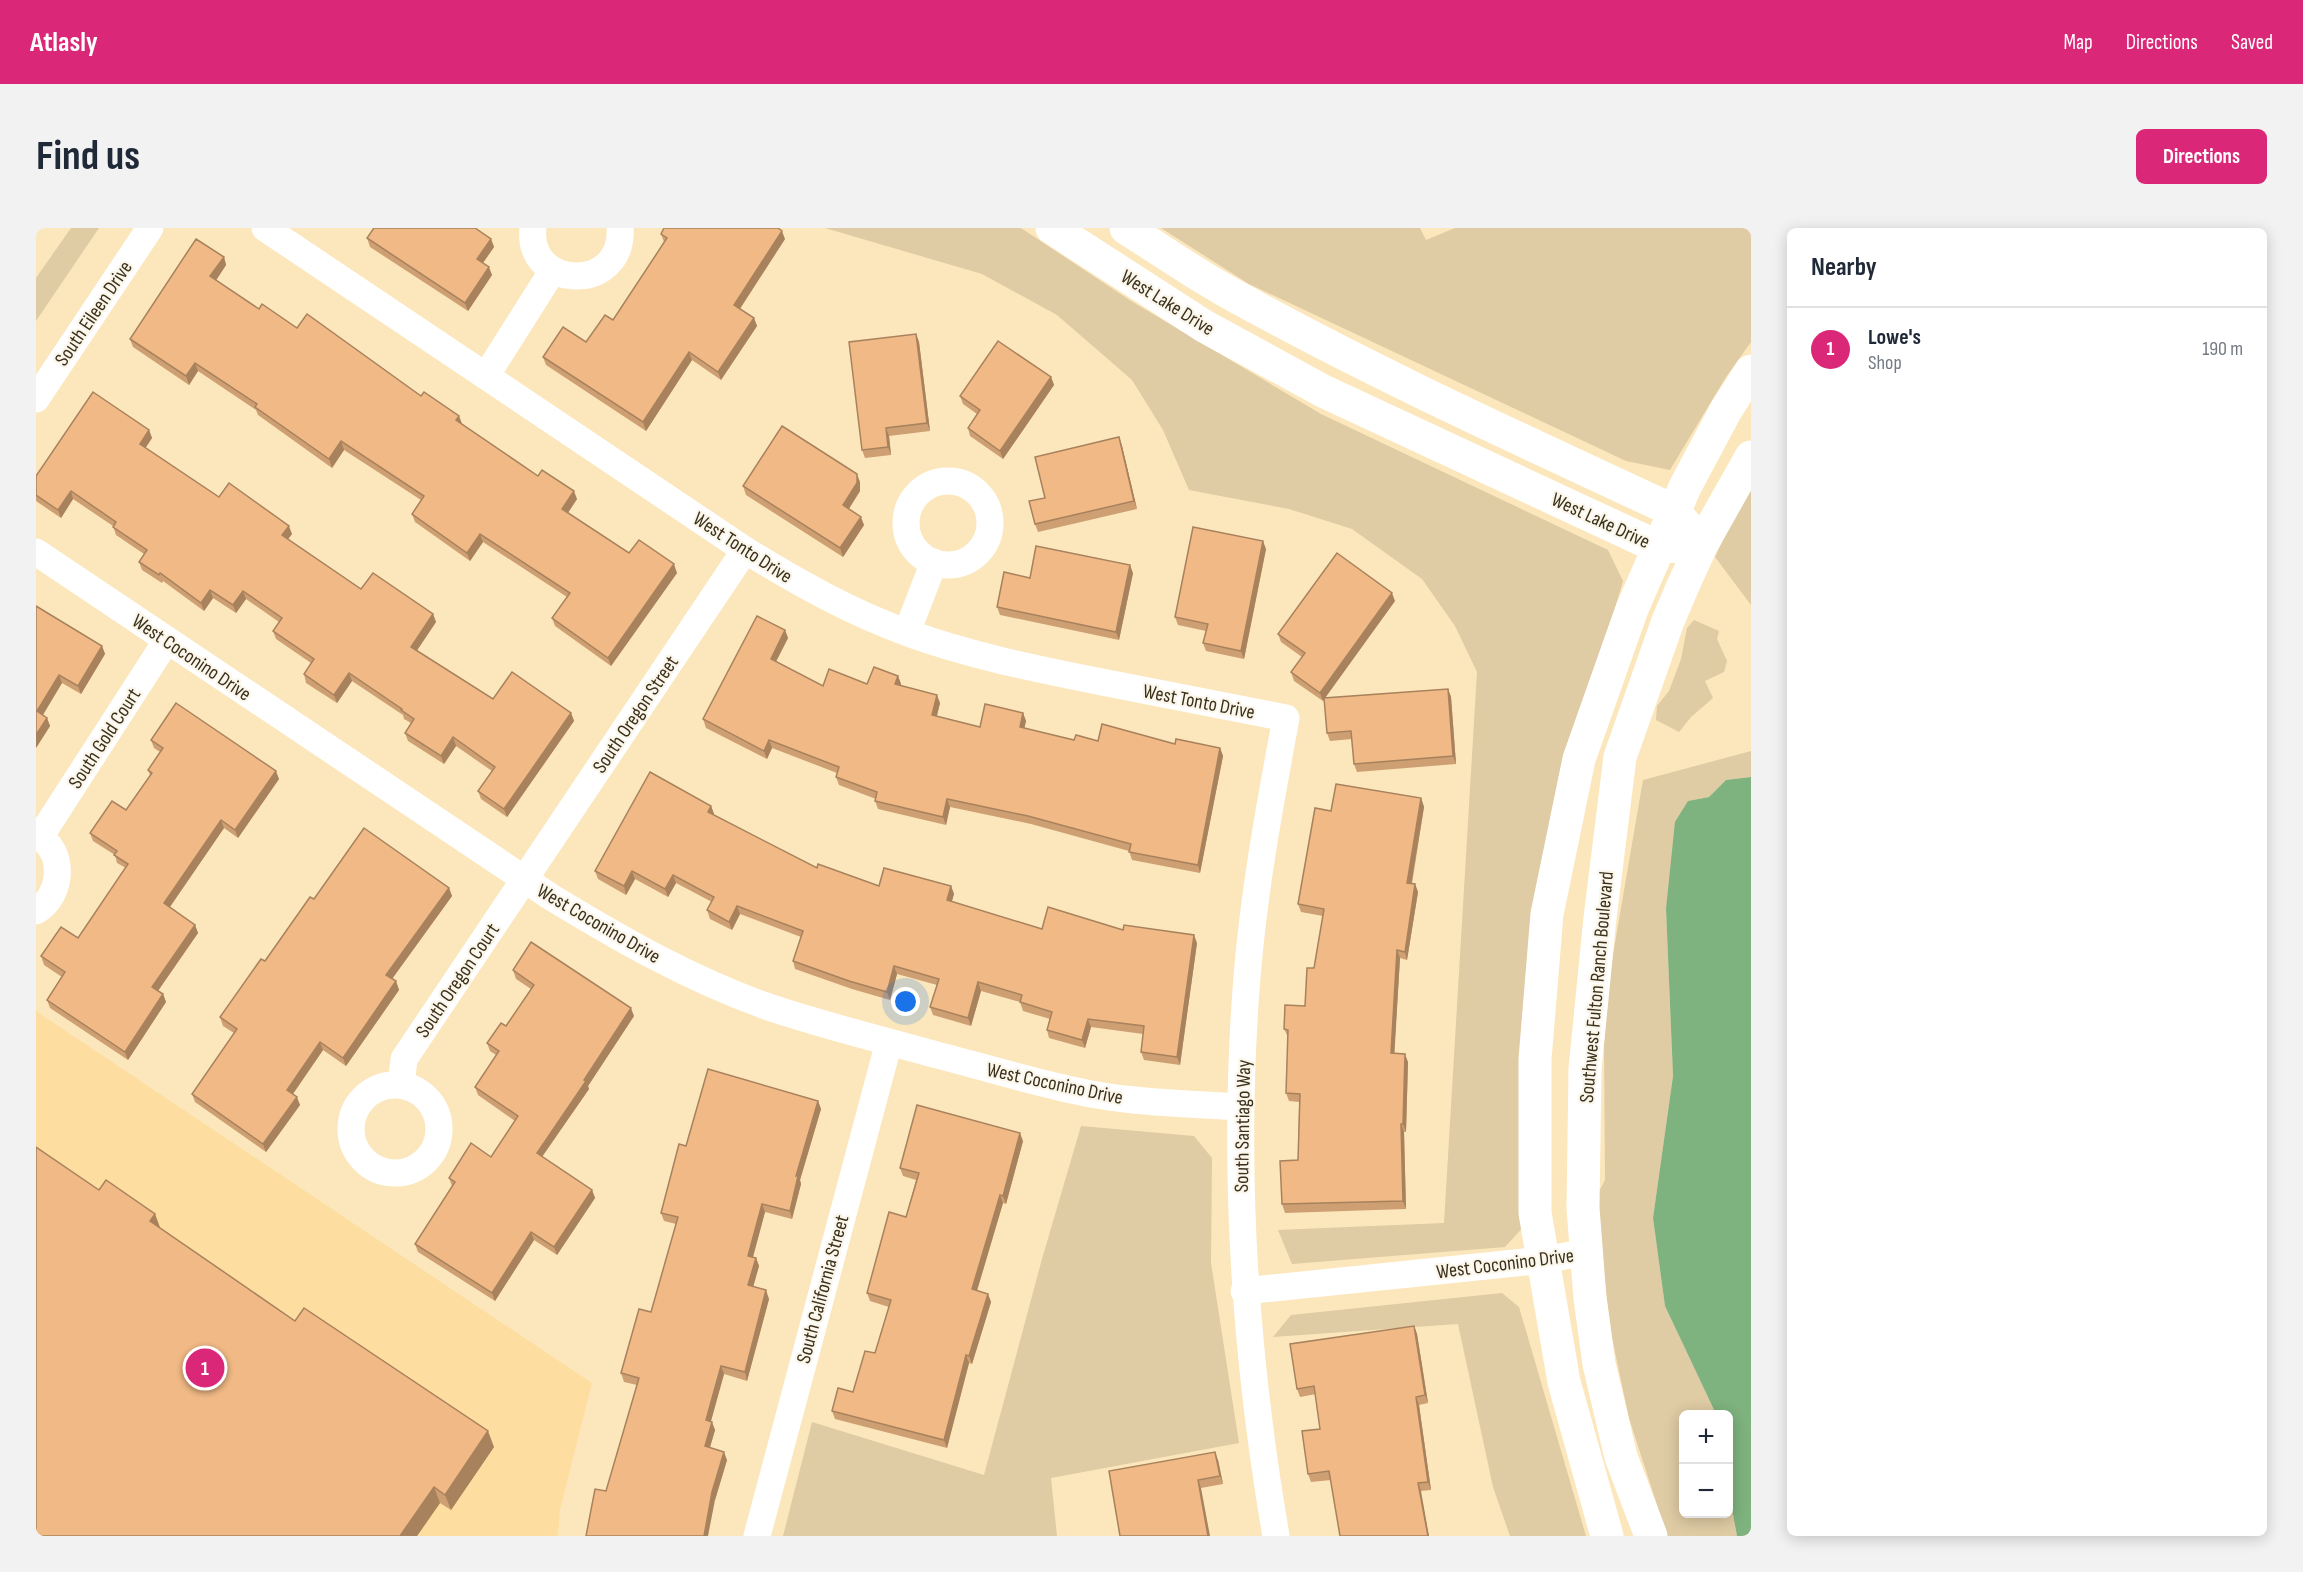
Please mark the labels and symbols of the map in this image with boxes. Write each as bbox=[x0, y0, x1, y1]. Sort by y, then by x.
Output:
street label: South Eileen Drive bbox=[50, 256, 138, 371]
street label: West Lake Drive bbox=[1116, 265, 1219, 341]
street label: West Lake Drive bbox=[1548, 488, 1654, 554]
street label: West Tonto Drive bbox=[688, 507, 797, 589]
street label: West Coconino Drive bbox=[127, 609, 256, 706]
street label: South Oregon Street bbox=[588, 651, 684, 778]
street label: West Tonto Drive bbox=[1141, 679, 1257, 725]
street label: South Gold Court bbox=[63, 684, 146, 793]
street label: Southwest Fulton Ranch Boulevard bbox=[1575, 870, 1619, 1104]
street label: West Coconino Drive bbox=[533, 879, 664, 969]
street label: South Oregon Court bbox=[411, 919, 505, 1042]
your location bbox=[891, 987, 920, 1016]
street label: West Coconino Drive bbox=[985, 1058, 1125, 1110]
street label: South Santiago Way bbox=[1230, 1059, 1256, 1193]
street label: South California Street bbox=[792, 1212, 854, 1366]
street label: West Coconino Drive bbox=[1435, 1244, 1575, 1284]
pin: 1 bbox=[186, 1346, 224, 1390]

